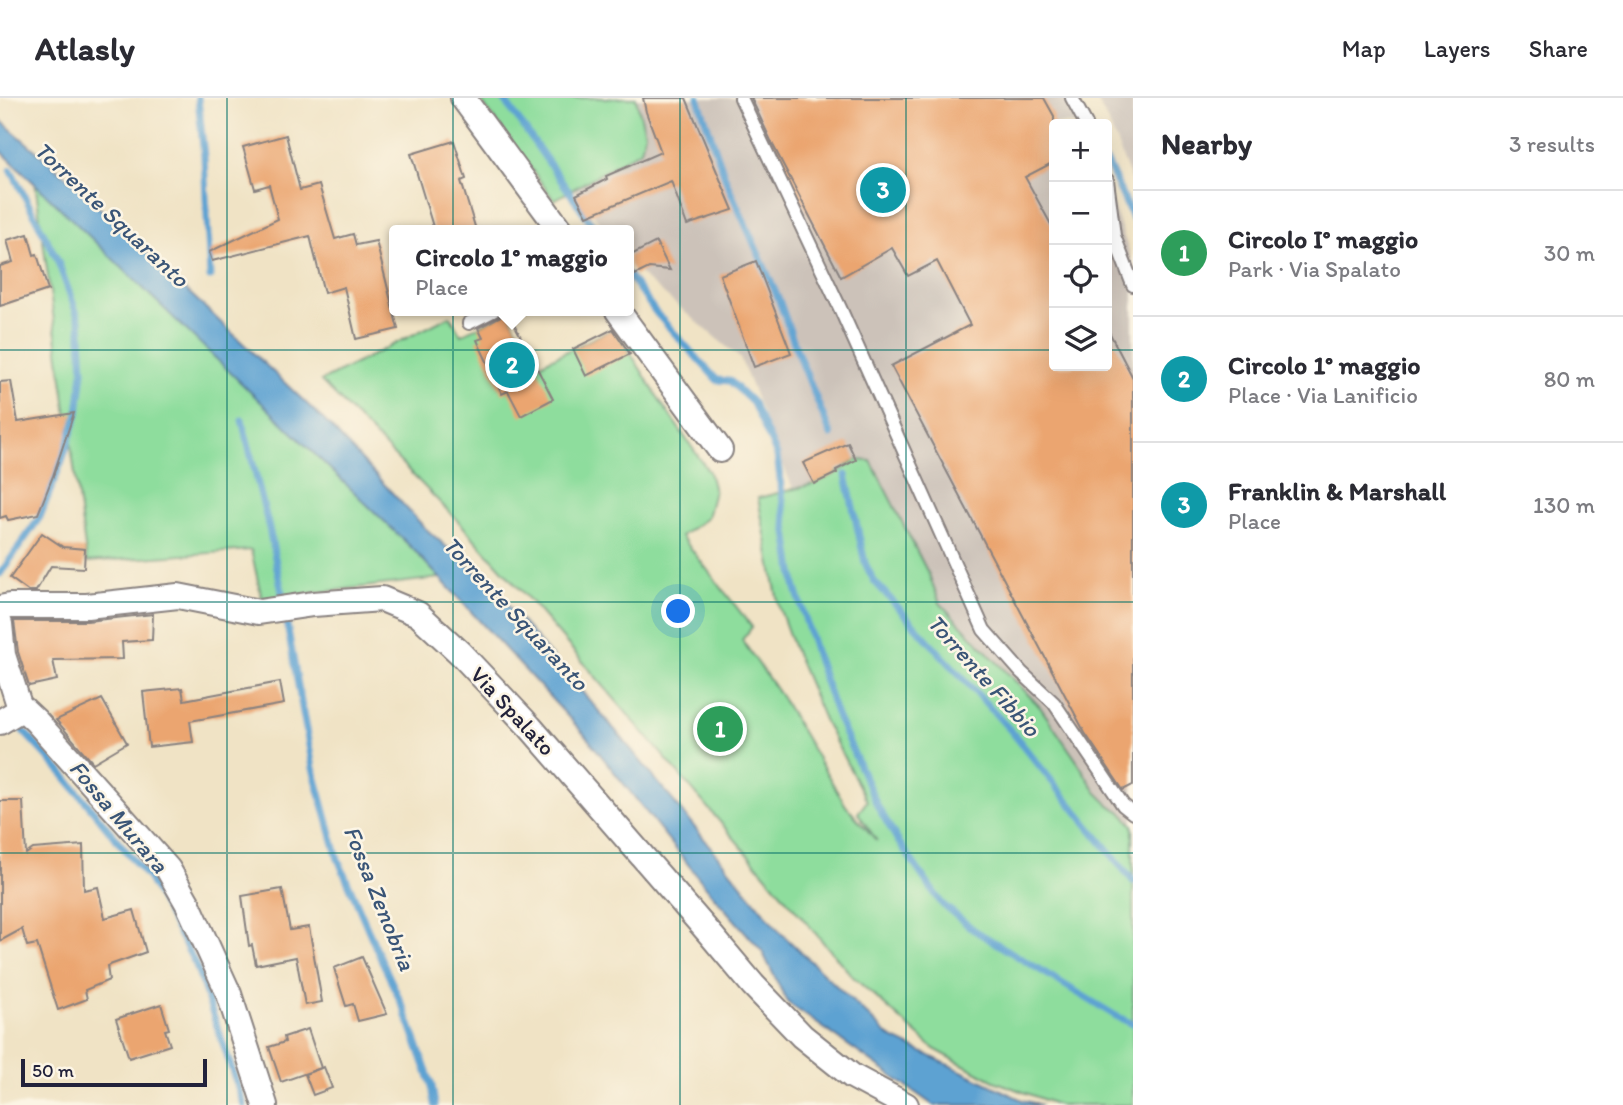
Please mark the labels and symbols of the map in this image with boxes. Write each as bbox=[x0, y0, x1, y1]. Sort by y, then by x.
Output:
water label: Torrente Squaranto bbox=[29, 135, 196, 293]
pin: 3 bbox=[860, 164, 906, 216]
pin: 2 bbox=[489, 339, 535, 391]
water label: Torrente Squaranto bbox=[437, 530, 595, 697]
your location bbox=[661, 594, 695, 628]
water label: Torrente Fibbio bbox=[921, 608, 1047, 743]
street label: Via Spalato bbox=[465, 661, 561, 761]
pin: 1 bbox=[697, 703, 743, 755]
water label: Fossa Murara bbox=[63, 754, 175, 879]
water label: Fossa Zenobria bbox=[338, 821, 422, 975]
scale bar bbox=[21, 1056, 206, 1088]

